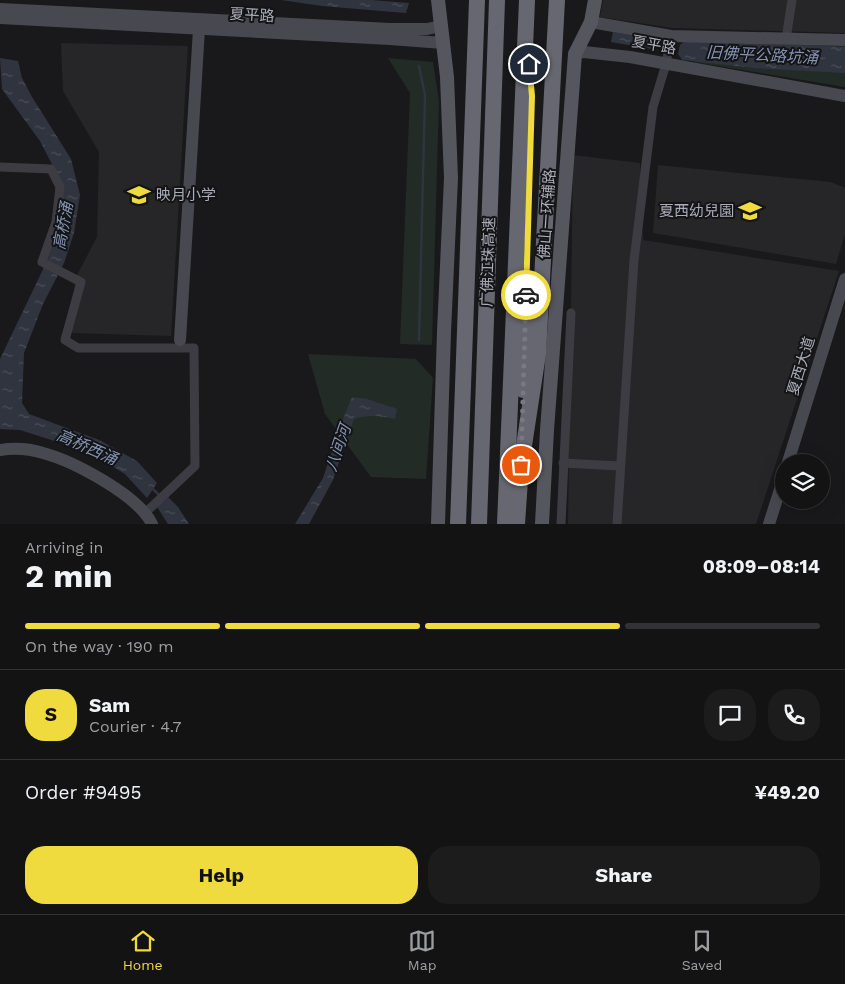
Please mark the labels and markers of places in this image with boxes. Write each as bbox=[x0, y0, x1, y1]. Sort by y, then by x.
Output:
pin bbox=[508, 43, 550, 85]
school or university icon: 映月小学 bbox=[126, 182, 152, 208]
place label: 映月小学 bbox=[156, 186, 216, 204]
school or university icon: 夏西幼兒園 bbox=[737, 198, 763, 224]
place label: 夏西幼兒園 bbox=[659, 202, 734, 220]
pin bbox=[500, 444, 542, 486]

